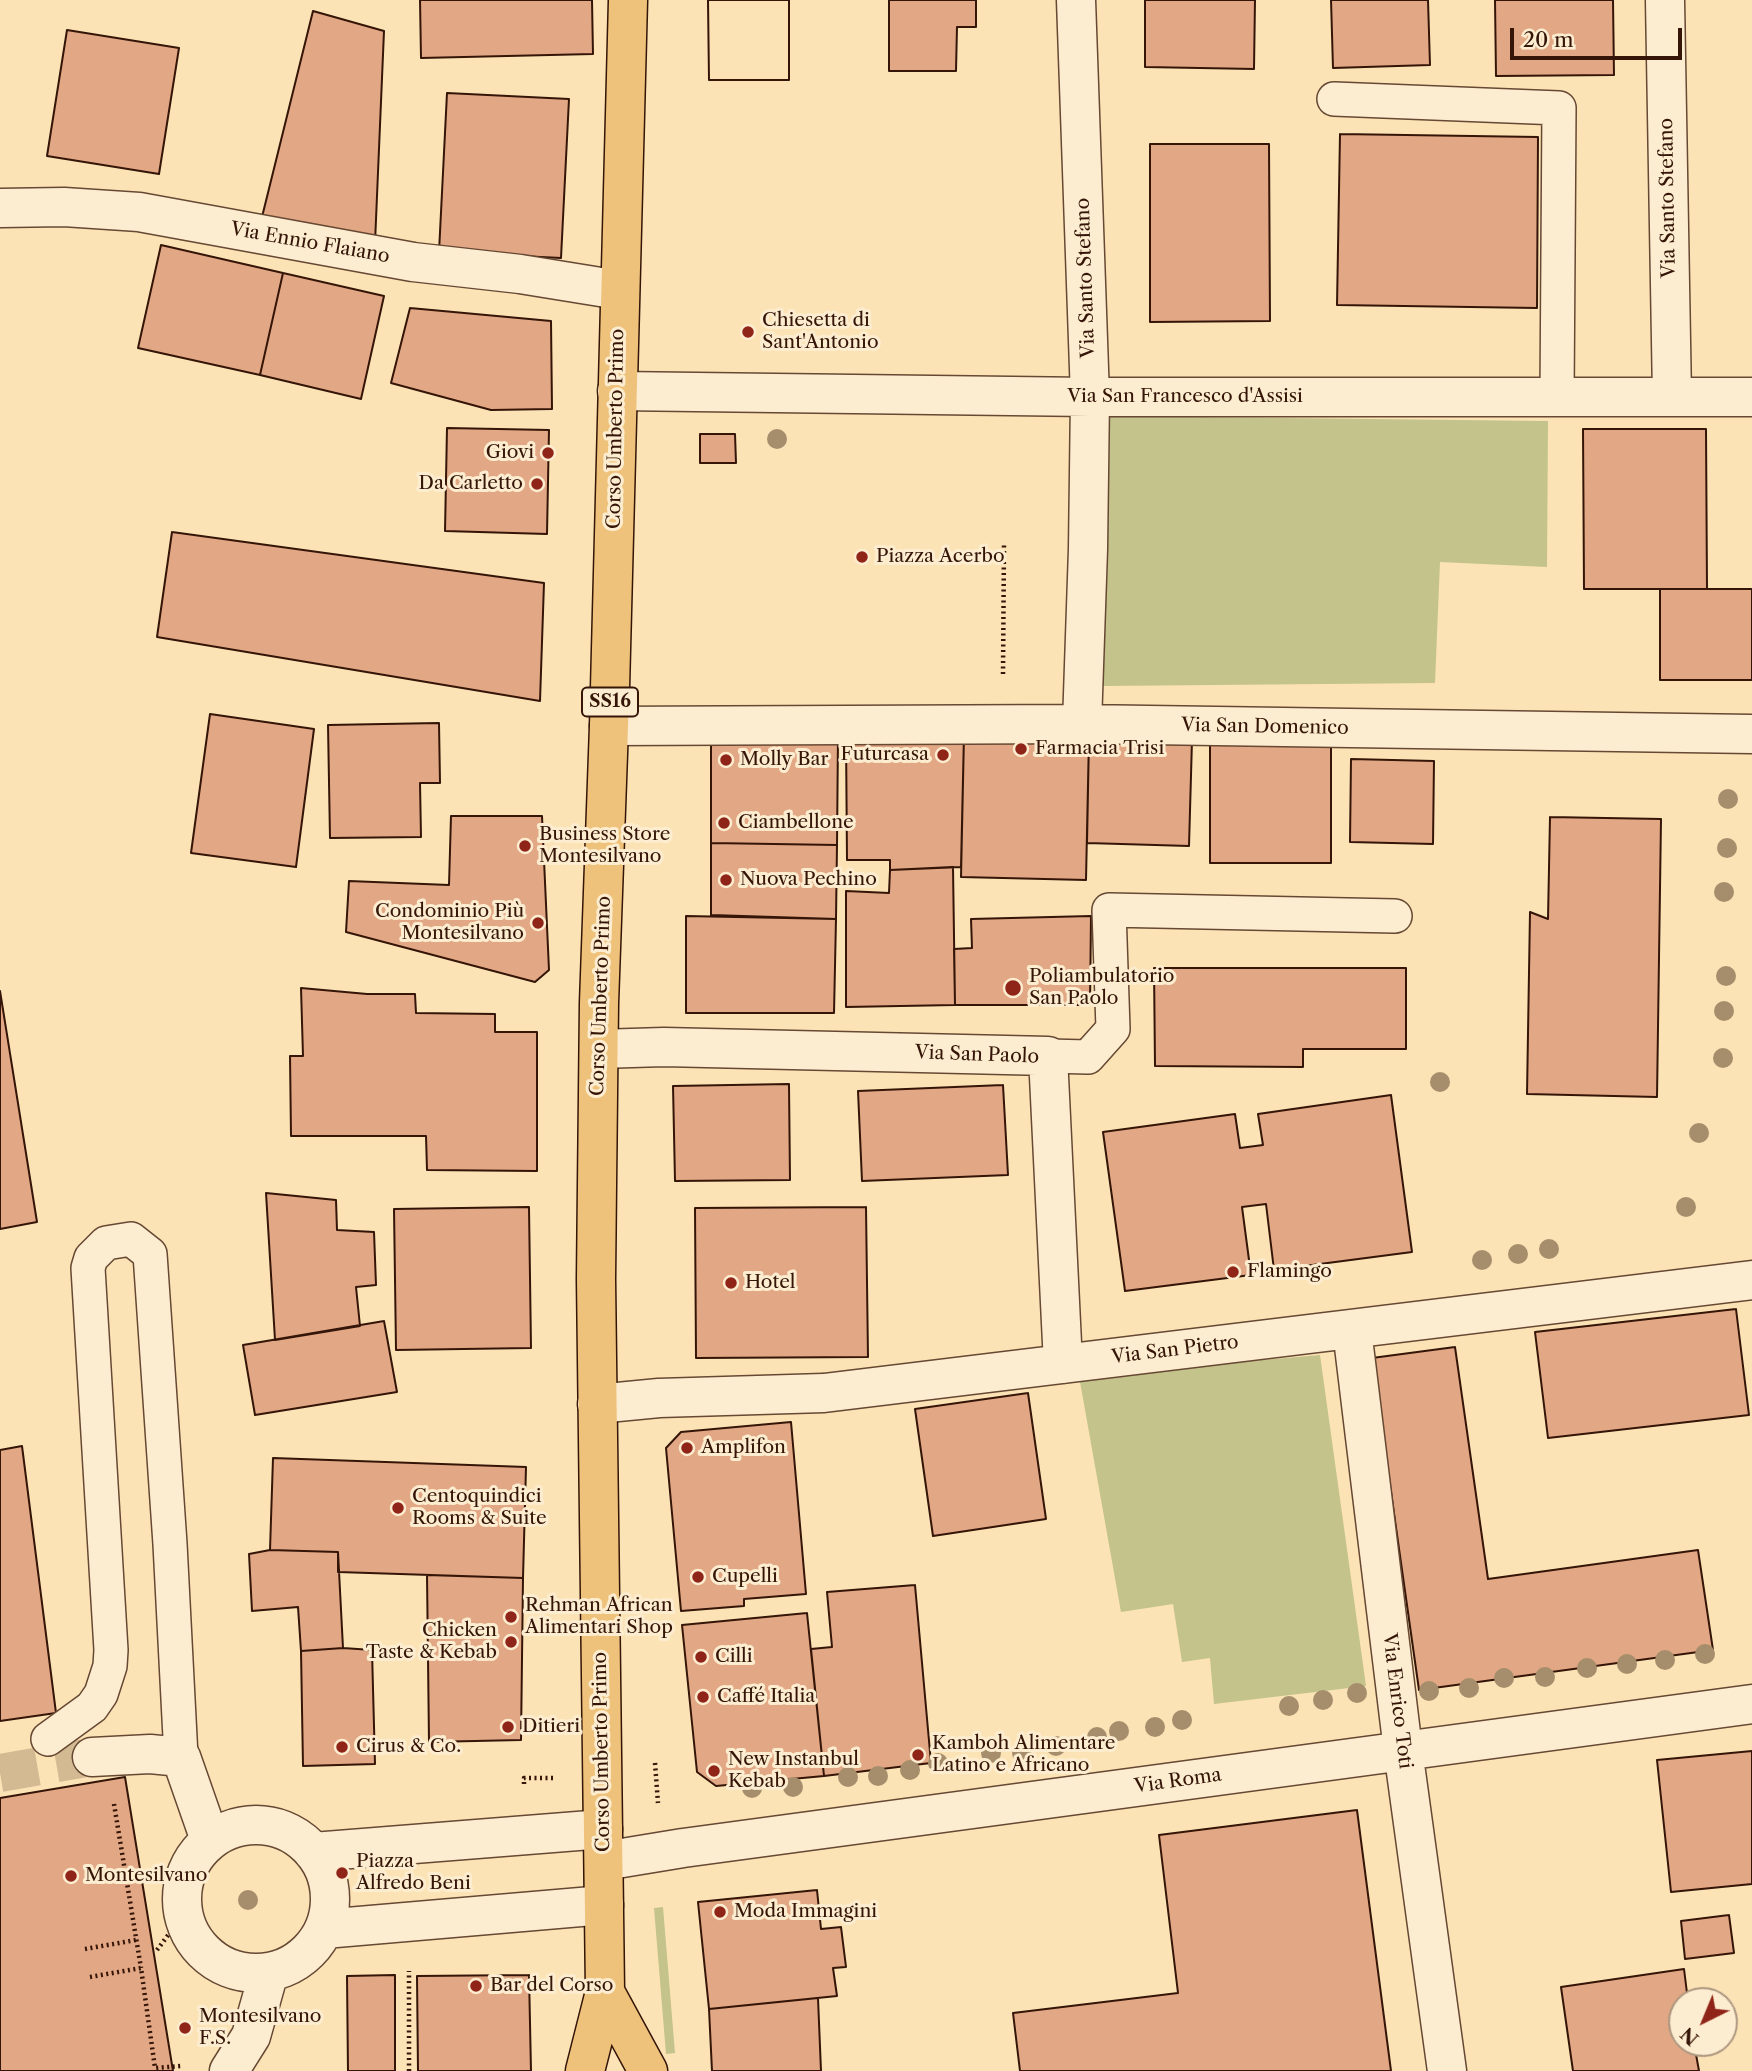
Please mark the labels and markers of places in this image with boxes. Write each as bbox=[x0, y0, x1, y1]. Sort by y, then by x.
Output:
place label: Chiesetta di Sant'Antonio bbox=[762, 310, 879, 354]
marker: Chiesetta di Sant'Antonio bbox=[740, 324, 756, 340]
place label: Giovi bbox=[486, 442, 534, 464]
marker: Giovi bbox=[540, 445, 556, 461]
place label: Da Carletto bbox=[418, 473, 523, 495]
marker: Da Carletto bbox=[529, 476, 545, 492]
place label: Piazza Acerbo bbox=[876, 546, 1005, 568]
marker: Piazza Acerbo bbox=[854, 549, 870, 565]
place label: Farmacia Trisi bbox=[1035, 738, 1164, 760]
marker: Farmacia Trisi bbox=[1013, 741, 1029, 757]
place label: Futurcasa bbox=[841, 744, 929, 766]
marker: Futurcasa bbox=[935, 747, 951, 763]
place label: Molly Bar bbox=[740, 749, 828, 771]
marker: Molly Bar bbox=[718, 752, 734, 768]
place label: Ciambellone bbox=[738, 812, 854, 834]
marker: Ciambellone bbox=[716, 815, 732, 831]
place label: Business Store Montesilvano bbox=[539, 824, 670, 868]
marker: Business Store Montesilvano bbox=[517, 838, 533, 854]
place label: Nuova Pechino bbox=[740, 869, 877, 891]
marker: Nuova Pechino bbox=[718, 872, 734, 888]
place label: Condominio Più Montesilvano bbox=[375, 901, 524, 945]
marker: Condominio Più Montesilvano bbox=[530, 915, 546, 931]
place label: Poliambulatorio San Paolo bbox=[1029, 966, 1174, 1010]
marker: Poliambulatorio San Paolo bbox=[1003, 978, 1023, 998]
place label: Flamingo bbox=[1247, 1261, 1332, 1283]
marker: Flamingo bbox=[1225, 1264, 1241, 1280]
place label: Hotel bbox=[745, 1272, 795, 1294]
marker: Hotel bbox=[723, 1275, 739, 1291]
place label: Amplifon bbox=[701, 1437, 786, 1459]
marker: Amplifon bbox=[679, 1440, 695, 1456]
place label: Centoquindici Rooms & Suite bbox=[412, 1486, 547, 1530]
marker: Centoquindici Rooms & Suite bbox=[390, 1500, 406, 1516]
place label: Cupelli bbox=[712, 1566, 778, 1588]
marker: Cupelli bbox=[690, 1569, 706, 1585]
place label: Rehman African Alimentari Shop bbox=[525, 1595, 673, 1639]
marker: Rehman African Alimentari Shop bbox=[503, 1609, 519, 1625]
place label: Chicken Taste & Kebab bbox=[366, 1620, 497, 1664]
marker: Chicken Taste & Kebab bbox=[503, 1634, 519, 1650]
place label: Cilli bbox=[715, 1646, 753, 1668]
marker: Cilli bbox=[693, 1649, 709, 1665]
place label: Caffé Italia bbox=[717, 1686, 815, 1708]
marker: Caffé Italia bbox=[695, 1689, 711, 1705]
place label: Ditieri bbox=[522, 1716, 580, 1738]
marker: Ditieri bbox=[500, 1719, 516, 1735]
place label: Kamboh Alimentare Latino e Africano bbox=[932, 1733, 1115, 1777]
place label: Cirus & Co. bbox=[356, 1736, 461, 1758]
marker: Cirus & Co. bbox=[334, 1739, 350, 1755]
marker: Kamboh Alimentare Latino e Africano bbox=[910, 1747, 926, 1763]
place label: New Instanbul Kebab bbox=[728, 1749, 859, 1793]
marker: New Instanbul Kebab bbox=[706, 1763, 722, 1779]
place label: Piazza Alfredo Beni bbox=[356, 1851, 471, 1895]
place label: Montesilvano bbox=[85, 1865, 207, 1887]
marker: Piazza Alfredo Beni bbox=[334, 1865, 350, 1881]
marker: Montesilvano bbox=[63, 1868, 79, 1884]
place label: Moda Immagini bbox=[734, 1901, 877, 1923]
marker: Moda Immagini bbox=[712, 1904, 728, 1920]
place label: Bar del Corso bbox=[490, 1975, 613, 1997]
marker: Bar del Corso bbox=[468, 1978, 484, 1994]
place label: Montesilvano F.S. bbox=[199, 2006, 321, 2050]
marker: Montesilvano F.S. bbox=[177, 2020, 193, 2036]

